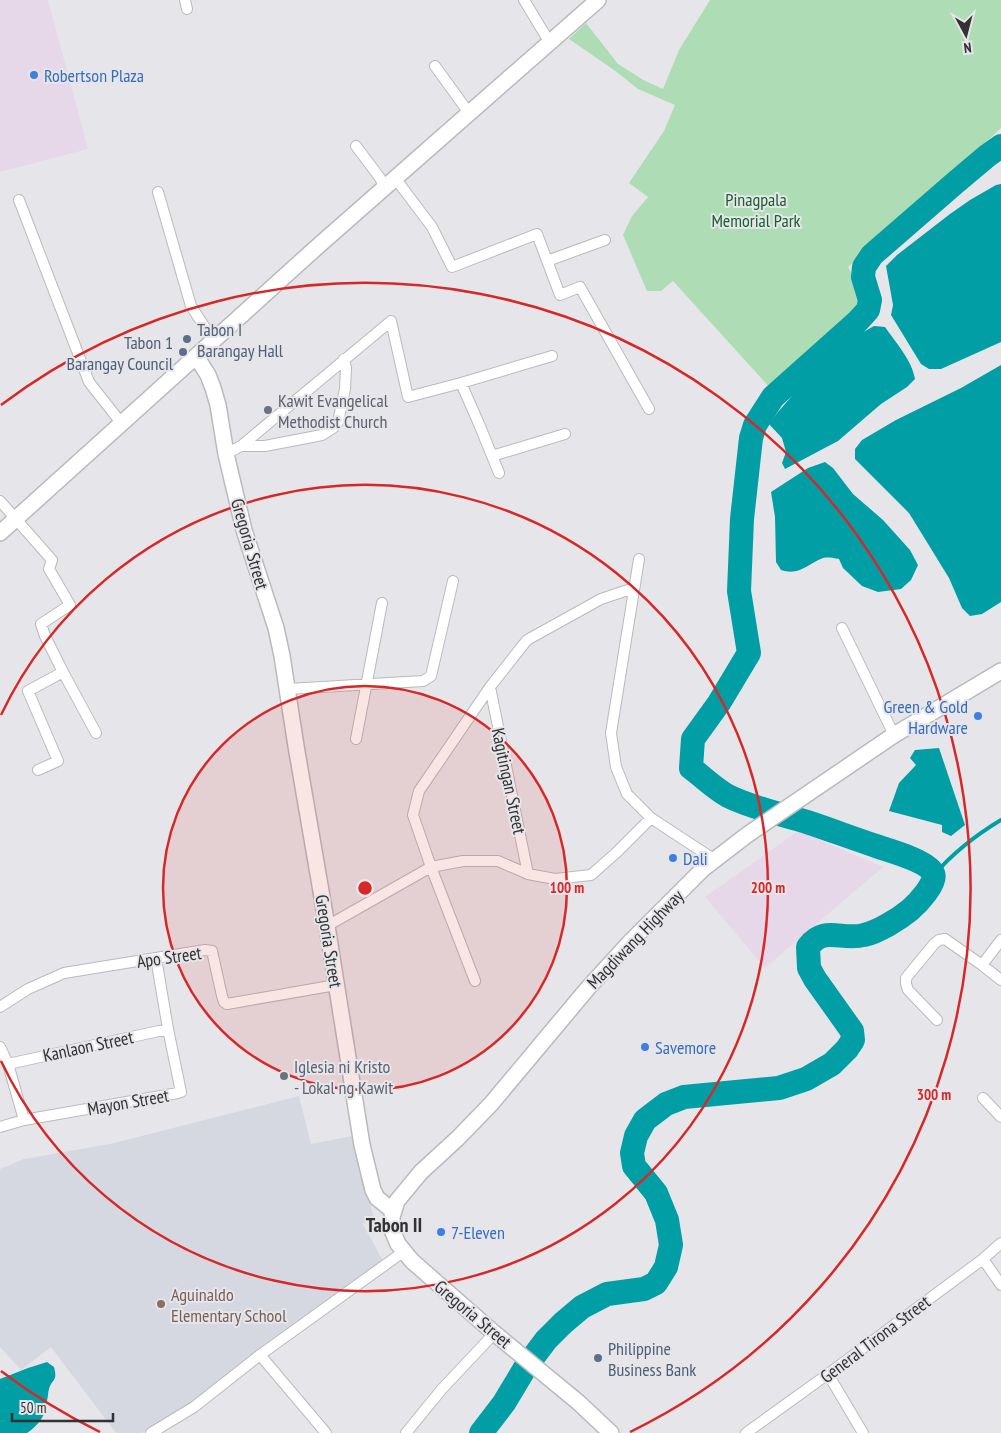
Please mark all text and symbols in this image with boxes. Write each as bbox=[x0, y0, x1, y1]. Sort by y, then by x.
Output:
north arrow bbox=[941, 10, 991, 60]
text: N bbox=[963, 39, 972, 57]
place label: Robertson Plaza bbox=[44, 64, 144, 87]
marker: Robertson Plaza bbox=[28, 69, 40, 81]
park label: Pinagpala Memorial Park bbox=[711, 188, 801, 232]
place label: Tabon I Barangay Hall bbox=[197, 318, 284, 362]
place label: Tabon 1 Barangay Council bbox=[67, 331, 174, 375]
marker: Tabon I Barangay Hall bbox=[181, 333, 193, 345]
marker: Tabon 1 Barangay Council bbox=[177, 346, 189, 358]
place label: Kawit Evangelical Methodist Church bbox=[278, 389, 389, 433]
marker: Kawit Evangelical Methodist Church bbox=[262, 404, 274, 416]
street label: Gregoria Street bbox=[226, 496, 274, 592]
place label: Green & Gold Hardware bbox=[884, 695, 968, 739]
marker: Green & Gold Hardware bbox=[972, 710, 984, 722]
street label: Kagitingan Street bbox=[487, 726, 531, 836]
place label: Dali bbox=[683, 847, 708, 870]
marker: Dali bbox=[667, 852, 679, 864]
text: 100 m bbox=[550, 878, 584, 897]
text: 200 m bbox=[751, 878, 785, 897]
centre of rings bbox=[356, 879, 374, 897]
street label: Magdiwang Highway bbox=[582, 884, 688, 993]
street label: Gregoria Street bbox=[310, 893, 348, 989]
street label: Apo Street bbox=[135, 941, 203, 973]
street label: Kanlaon Street bbox=[41, 1025, 135, 1067]
place label: Savemore bbox=[655, 1036, 716, 1059]
marker: Savemore bbox=[639, 1041, 651, 1053]
place label: Iglesia ni Kristo - Lokal ng Kawit bbox=[294, 1055, 393, 1099]
marker: Iglesia ni Kristo - Lokal ng Kawit bbox=[278, 1070, 290, 1082]
street label: Mayon Street bbox=[86, 1084, 171, 1120]
text: 300 m bbox=[917, 1085, 951, 1104]
district label: Tabon II bbox=[366, 1212, 422, 1238]
place label: 7-Eleven bbox=[451, 1221, 505, 1244]
marker: 7-Eleven bbox=[435, 1226, 447, 1238]
street label: Gregoria Street bbox=[430, 1275, 516, 1353]
place label: Aguinaldo Elementary School bbox=[171, 1283, 287, 1327]
street label: General Tirona Street bbox=[815, 1290, 935, 1388]
marker: Aguinaldo Elementary School bbox=[155, 1298, 167, 1310]
place label: Philippine Business Bank bbox=[608, 1337, 696, 1381]
marker: Philippine Business Bank bbox=[592, 1352, 604, 1364]
scale bar bbox=[12, 1390, 114, 1422]
text: 50 m bbox=[20, 1398, 46, 1417]

